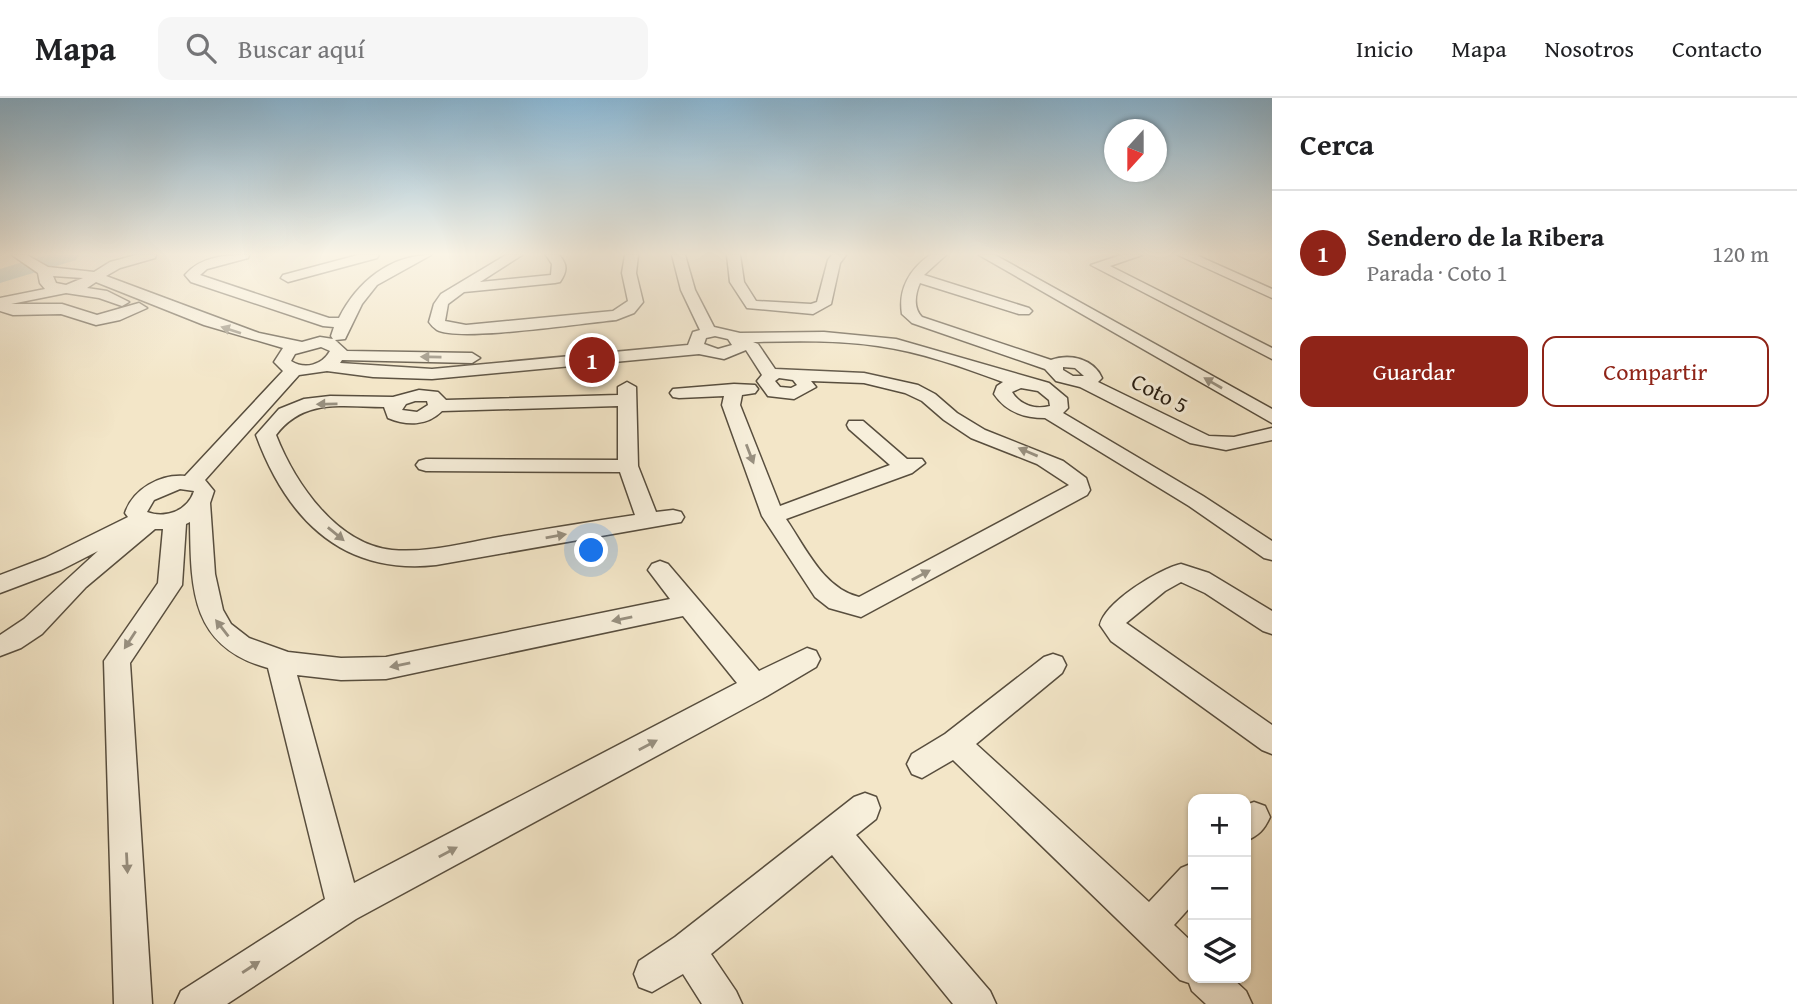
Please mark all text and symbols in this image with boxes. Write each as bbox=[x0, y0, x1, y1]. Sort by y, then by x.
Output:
search box bbox=[158, 17, 648, 80]
text: Mapa bbox=[35, 24, 116, 72]
icon: search bbox=[182, 29, 220, 67]
text: Buscar aquí bbox=[238, 29, 365, 68]
text: Inicio bbox=[1356, 31, 1413, 66]
text: Mapa bbox=[1451, 31, 1507, 66]
text: Nosotros bbox=[1545, 31, 1634, 66]
text: Contacto bbox=[1672, 31, 1762, 66]
north arrow bbox=[1104, 119, 1167, 182]
text: Cerca bbox=[1300, 122, 1374, 166]
text: Sendero de la Ribera bbox=[1367, 217, 1604, 256]
text: 1 bbox=[1317, 237, 1329, 270]
text: 120 m bbox=[1712, 237, 1769, 270]
text: Parada · Coto 1 bbox=[1367, 256, 1508, 289]
one-way arrow bbox=[220, 324, 241, 334]
pin: 1 bbox=[569, 334, 615, 386]
button: Guardar bbox=[1300, 336, 1528, 407]
button: Compartir bbox=[1542, 336, 1769, 407]
one-way arrow bbox=[420, 351, 442, 363]
street label: Coto 5 bbox=[1126, 364, 1195, 421]
one-way arrow bbox=[1203, 378, 1223, 390]
one-way arrow bbox=[316, 398, 338, 409]
one-way arrow bbox=[745, 443, 756, 464]
one-way arrow bbox=[1018, 446, 1038, 458]
one-way arrow bbox=[327, 526, 345, 541]
one-way arrow bbox=[545, 530, 567, 541]
your location bbox=[574, 533, 608, 567]
one-way arrow bbox=[911, 569, 931, 581]
one-way arrow bbox=[611, 613, 633, 624]
one-way arrow bbox=[215, 619, 230, 637]
one-way arrow bbox=[124, 630, 137, 650]
one-way arrow bbox=[389, 660, 411, 671]
one-way arrow bbox=[639, 740, 659, 752]
map controls bbox=[1188, 794, 1251, 983]
button: + bbox=[1188, 794, 1251, 857]
one-way arrow bbox=[438, 846, 457, 858]
one-way arrow bbox=[121, 852, 132, 874]
button: − bbox=[1188, 857, 1251, 920]
button: layers bbox=[1188, 920, 1251, 983]
one-way arrow bbox=[242, 961, 261, 974]

